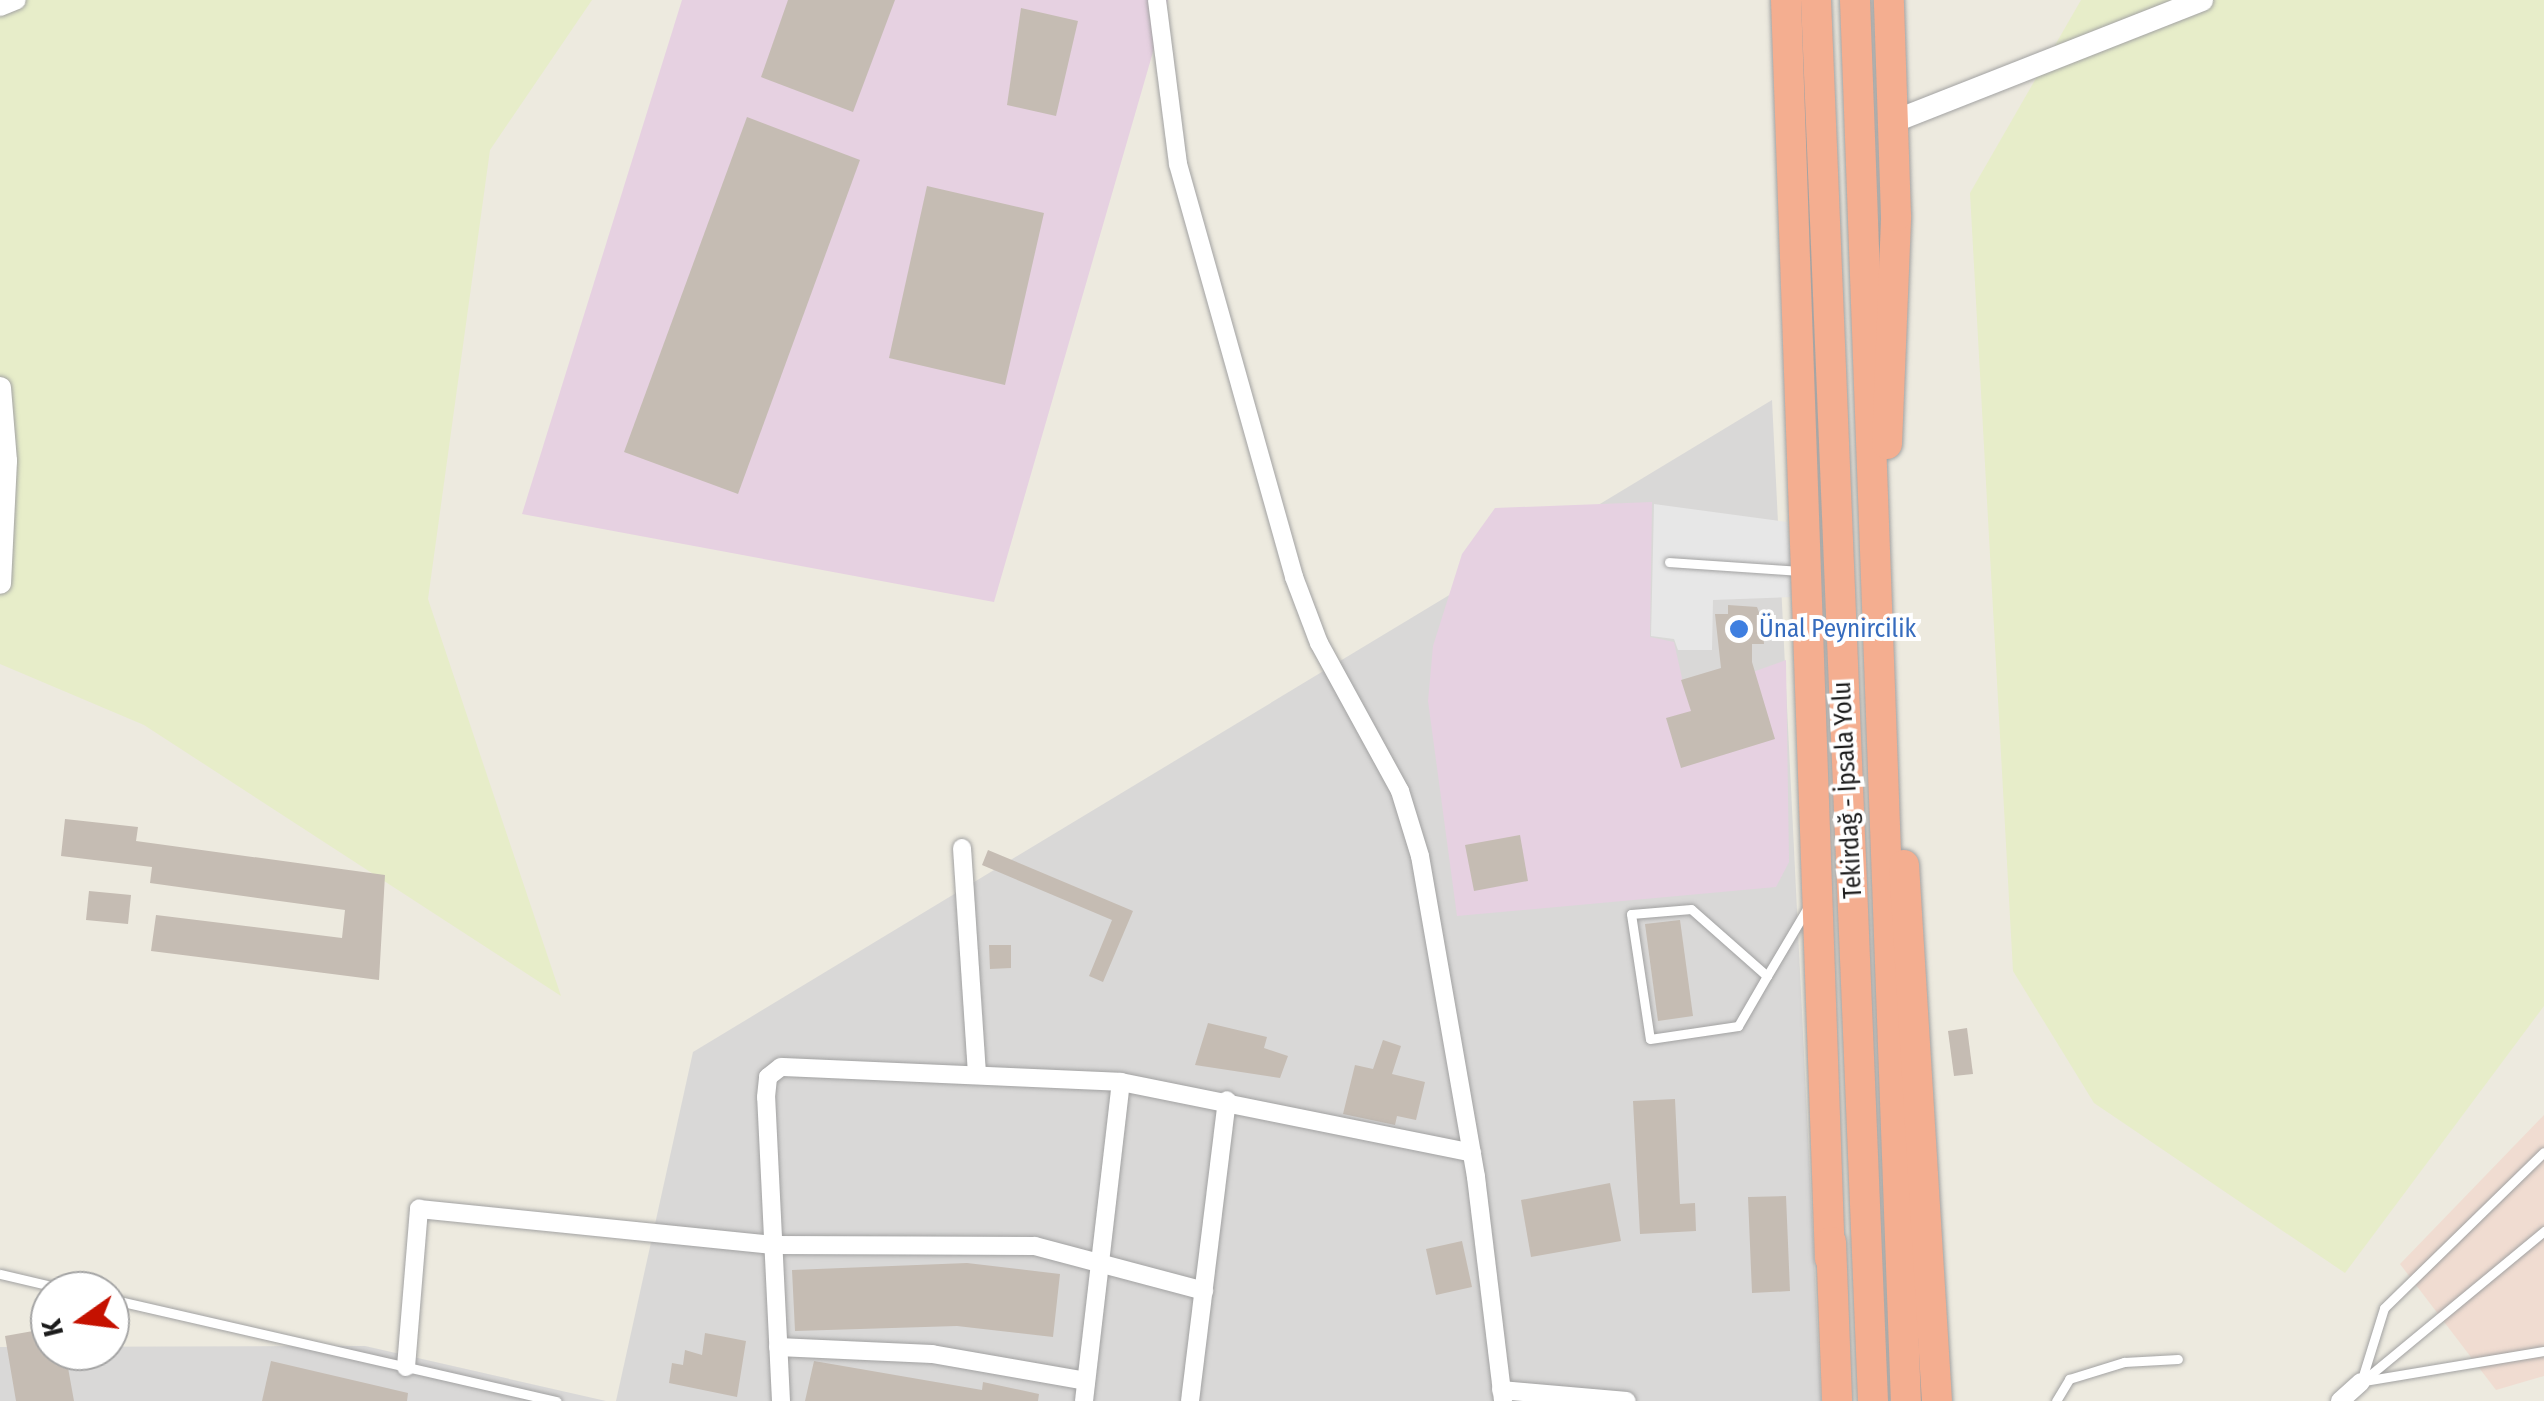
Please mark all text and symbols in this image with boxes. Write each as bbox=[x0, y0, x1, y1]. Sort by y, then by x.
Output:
place label: Ünal Peynircilik bbox=[1759, 614, 1916, 644]
marker: Ünal Peynircilik bbox=[1728, 618, 1750, 640]
street label: Tekirdağ - İpsala Yolu bbox=[1827, 681, 1869, 899]
north arrow bbox=[30, 1271, 130, 1371]
text: K bbox=[34, 1316, 70, 1340]

